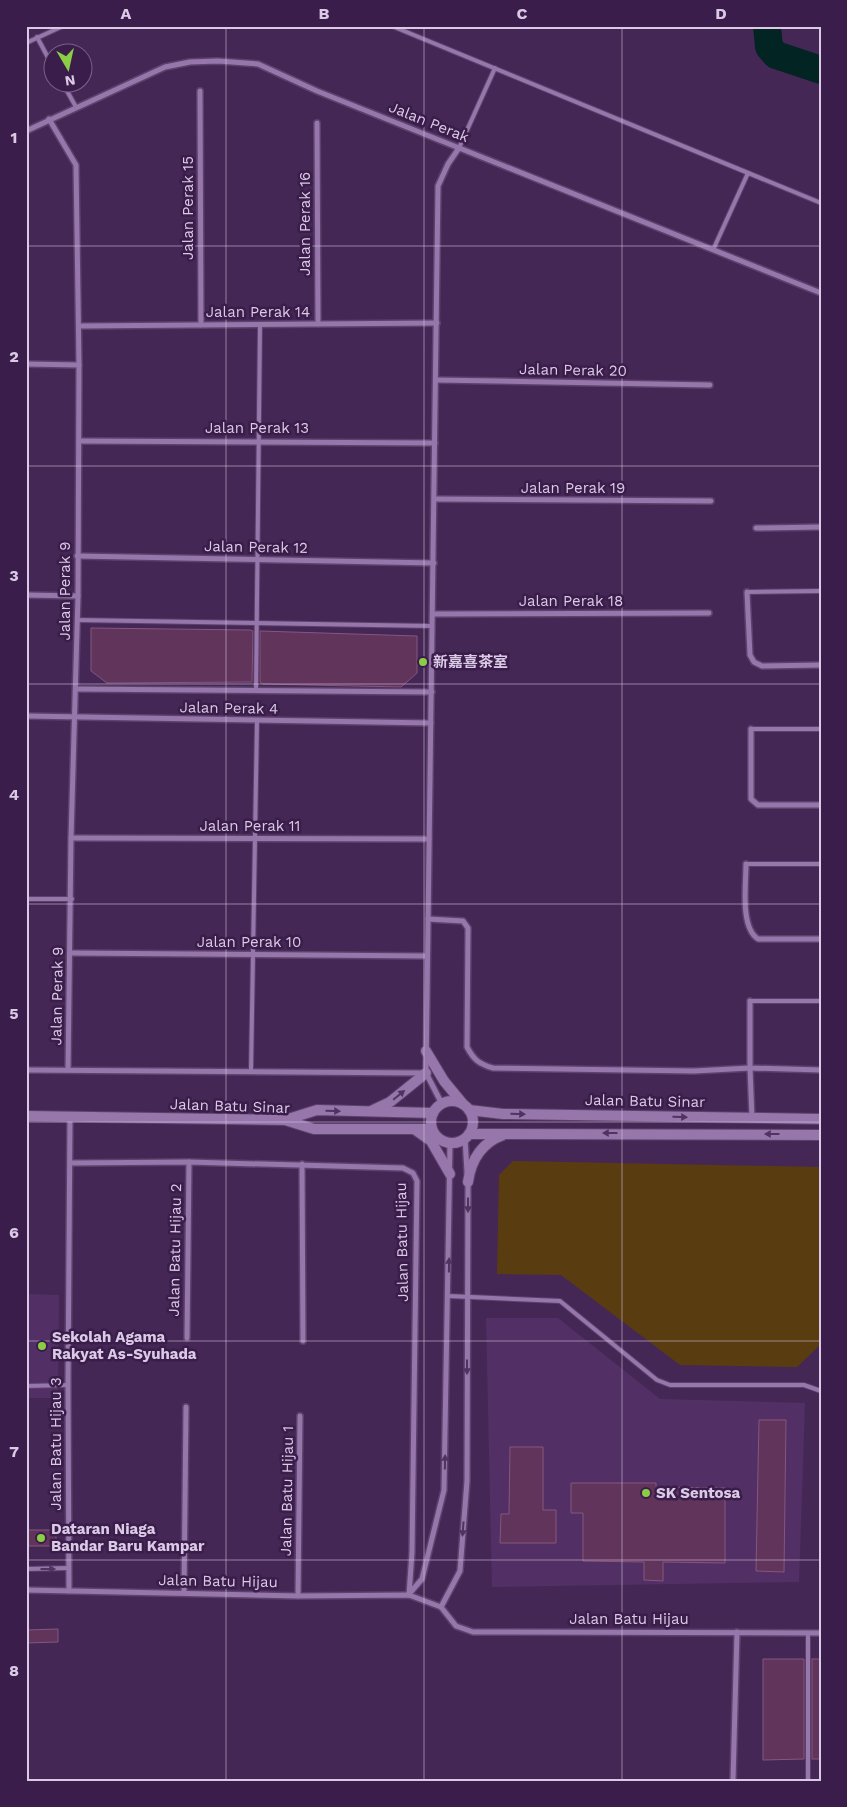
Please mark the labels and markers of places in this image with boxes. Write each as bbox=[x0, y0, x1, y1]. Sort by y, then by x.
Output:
place label: 新嘉喜茶室 bbox=[433, 653, 508, 671]
marker: 新嘉喜茶室 bbox=[417, 656, 429, 668]
place label: Sekolah Agama Rakyat As-Syuhada bbox=[52, 1328, 197, 1363]
marker: Sekolah Agama Rakyat As-Syuhada bbox=[36, 1340, 48, 1352]
place label: SK Sentosa bbox=[656, 1484, 740, 1502]
marker: SK Sentosa bbox=[640, 1487, 652, 1499]
place label: Dataran Niaga Bandar Baru Kampar bbox=[51, 1520, 205, 1555]
marker: Dataran Niaga Bandar Baru Kampar bbox=[35, 1532, 47, 1544]

